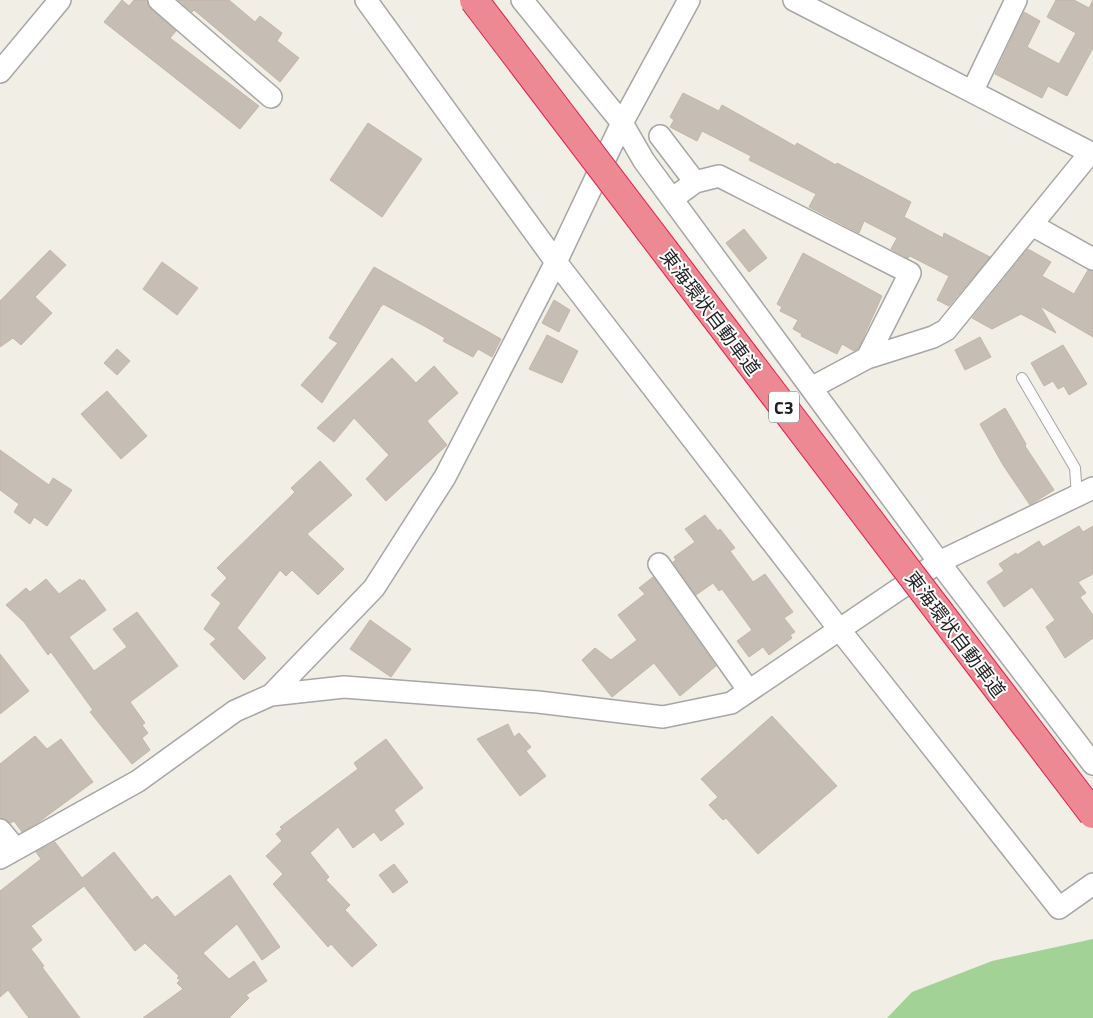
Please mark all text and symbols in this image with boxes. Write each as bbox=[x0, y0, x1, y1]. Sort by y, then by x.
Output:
street label: 東海環状自動車道 bbox=[654, 243, 768, 381]
road number: C3 bbox=[769, 392, 799, 422]
street label: 東海環状自動車道 bbox=[899, 565, 1013, 703]

